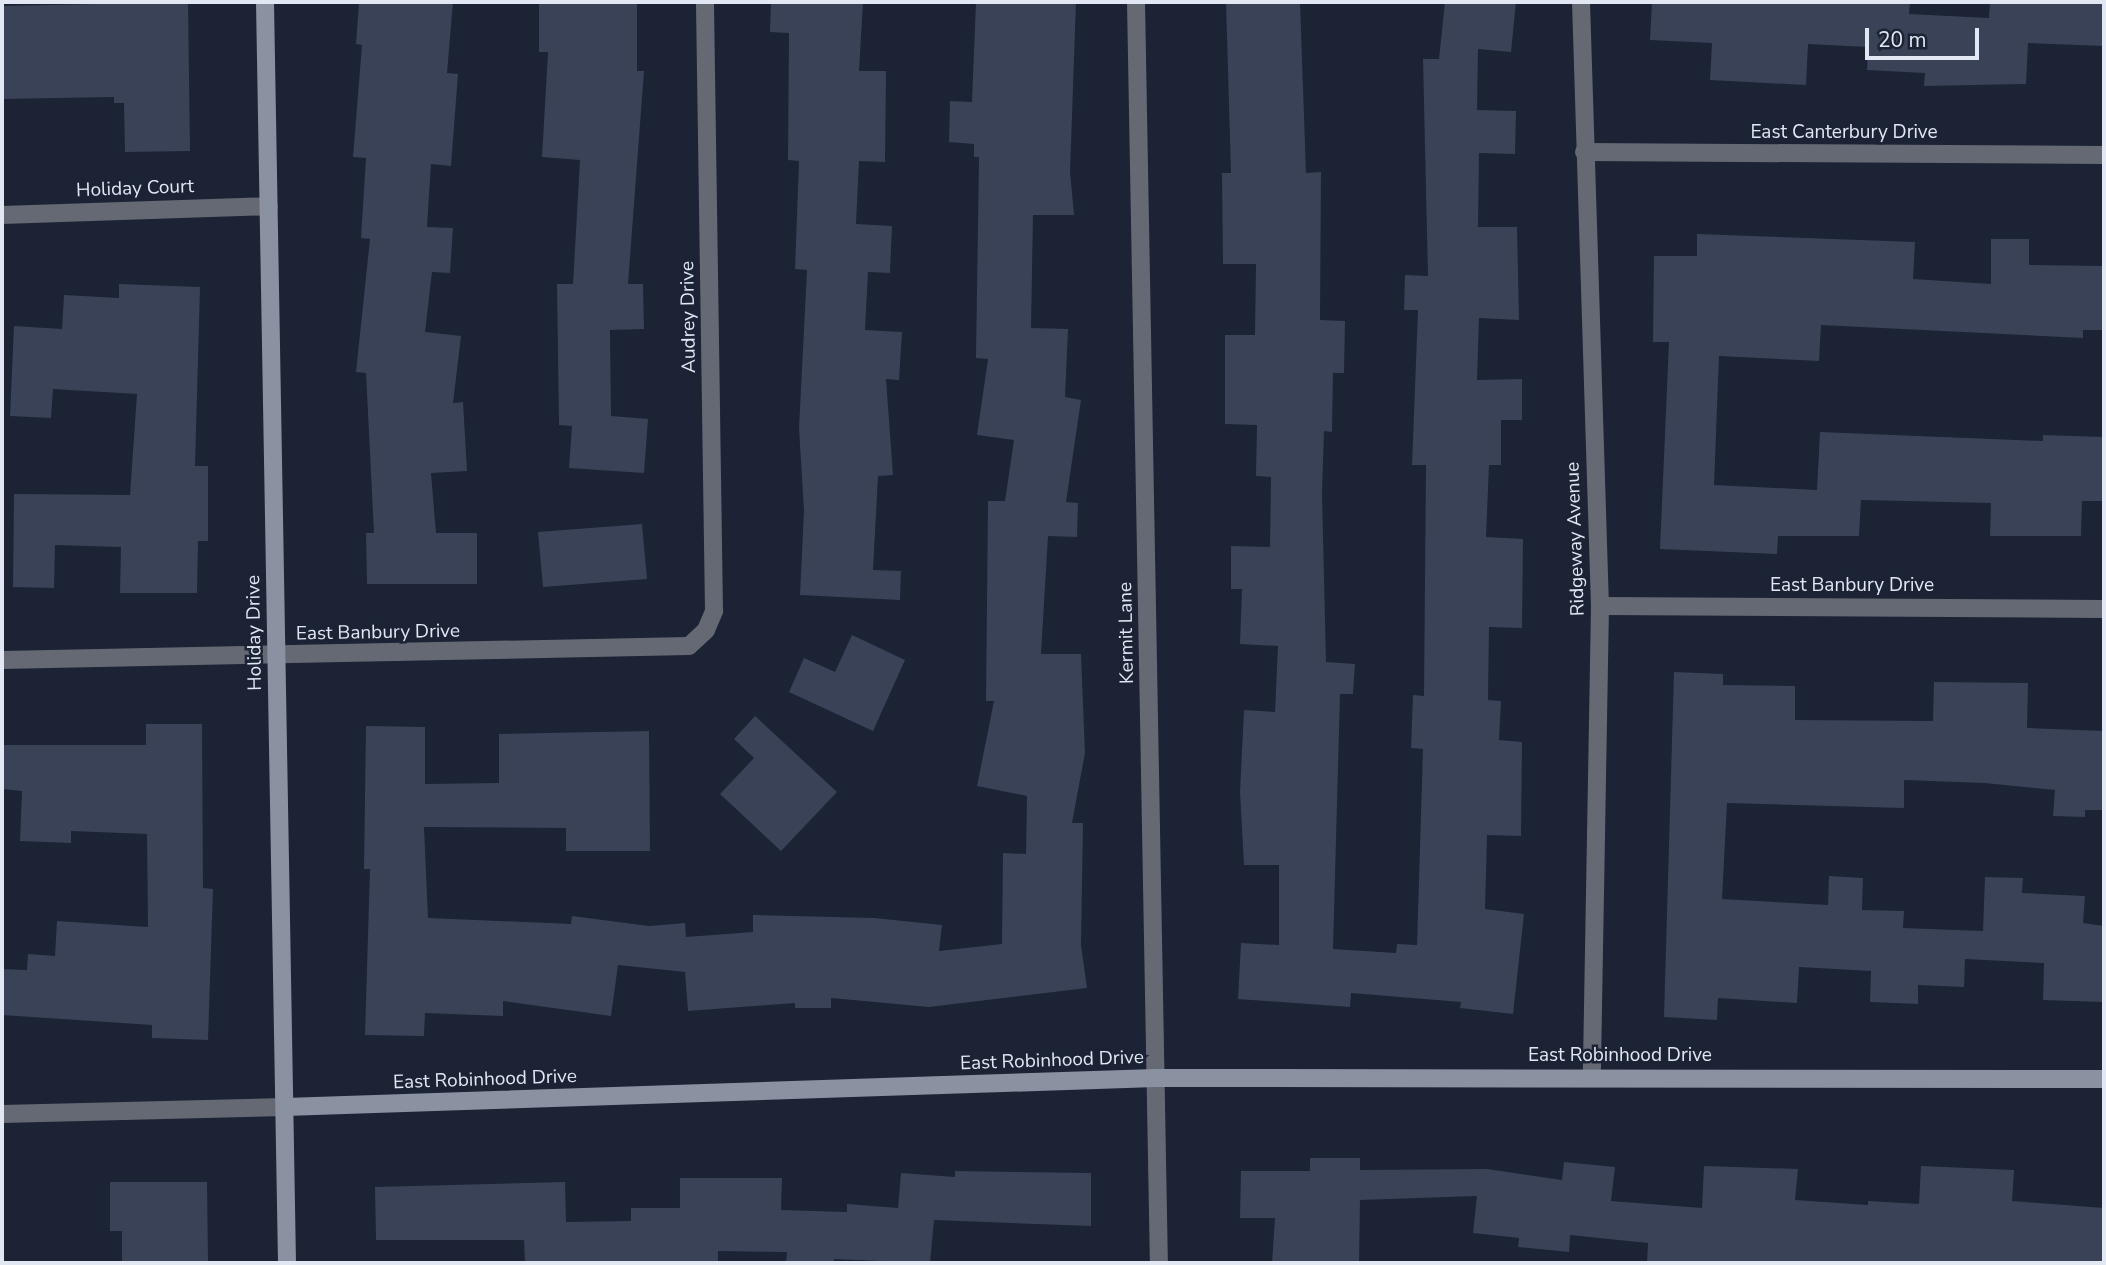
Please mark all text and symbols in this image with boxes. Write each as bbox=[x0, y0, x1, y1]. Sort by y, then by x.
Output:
scale bar bbox=[1868, 14, 1982, 58]
text: 20 m bbox=[1878, 26, 1927, 54]
street label: East Canterbury Drive bbox=[1750, 122, 1938, 144]
street label: Holiday Court bbox=[76, 176, 194, 202]
street label: Audrey Drive bbox=[677, 261, 701, 373]
street label: Ridgeway Avenue bbox=[1562, 461, 1590, 617]
street label: Holiday Drive bbox=[243, 575, 267, 691]
street label: East Banbury Drive bbox=[1770, 575, 1934, 597]
street label: Kermit Lane bbox=[1115, 582, 1139, 684]
street label: East Banbury Drive bbox=[296, 620, 460, 646]
street label: East Robinhood Drive bbox=[1528, 1045, 1712, 1067]
street label: East Robinhood Drive bbox=[960, 1046, 1144, 1076]
street label: East Robinhood Drive bbox=[393, 1065, 577, 1095]

